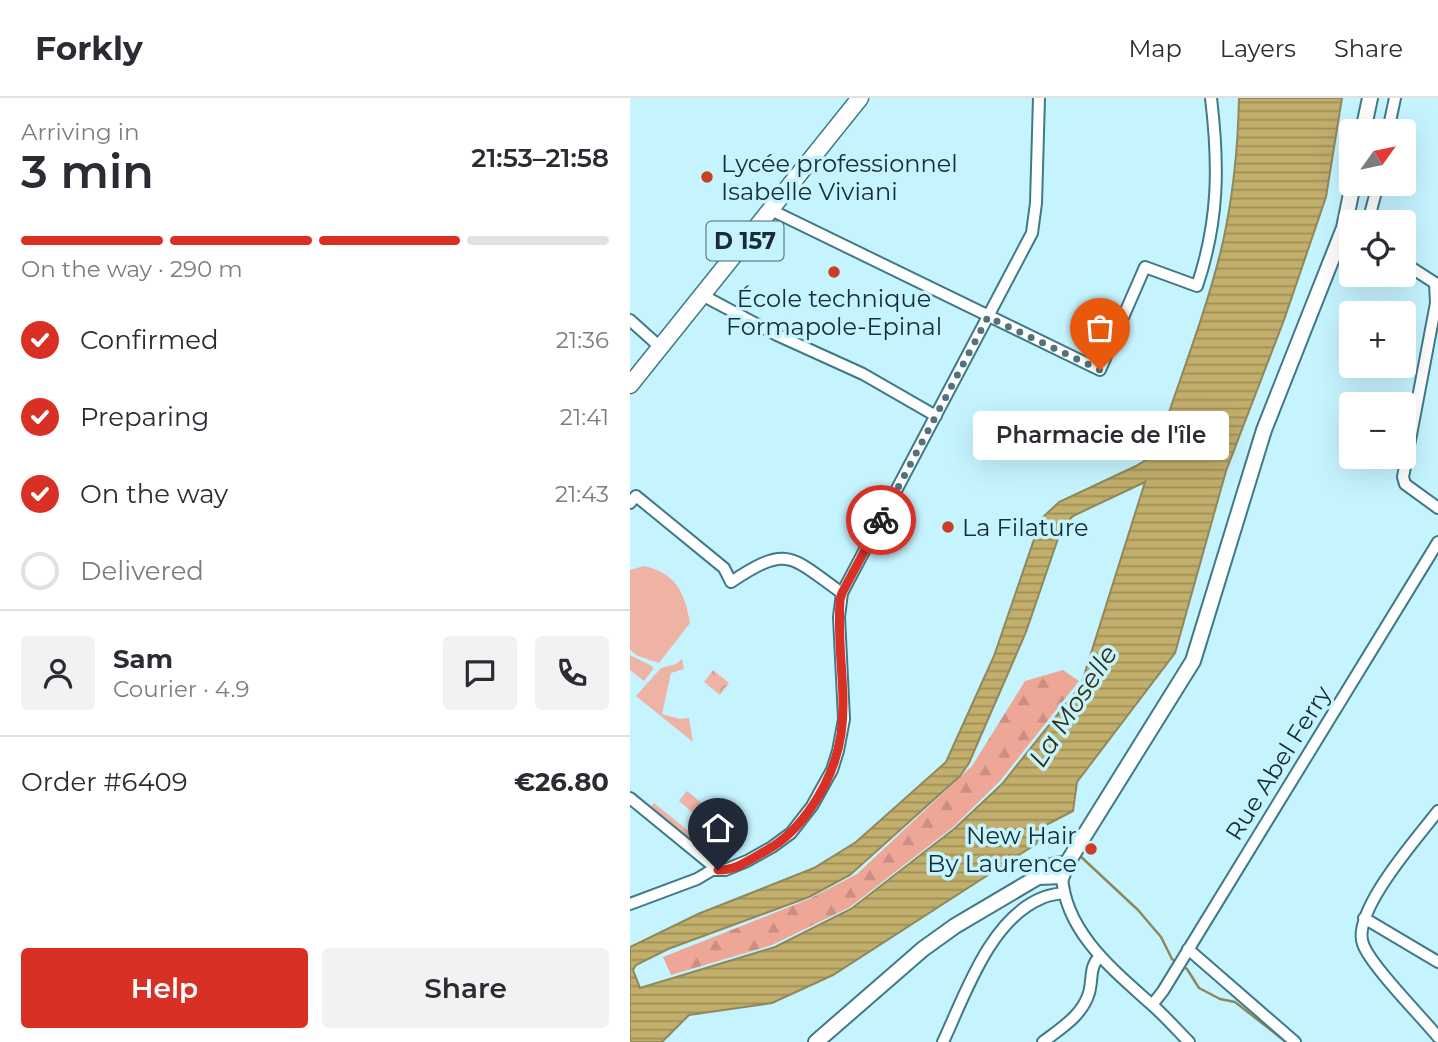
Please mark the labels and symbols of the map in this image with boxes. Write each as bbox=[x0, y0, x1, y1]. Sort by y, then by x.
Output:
north arrow bbox=[1339, 119, 1416, 196]
place label: Lycée professionnel Isabelle Viviani bbox=[721, 149, 958, 206]
marker: Lycée professionnel Isabelle Viviani bbox=[699, 169, 715, 185]
road number: D 157 bbox=[706, 222, 784, 260]
marker: École technique Formapole-Epinal bbox=[826, 264, 842, 280]
place label: École technique Formapole-Epinal bbox=[726, 284, 942, 341]
pin bbox=[1070, 298, 1130, 370]
callout: Pharmacie de l'île bbox=[972, 412, 1228, 461]
courier bbox=[846, 485, 916, 555]
place label: La Filature bbox=[962, 513, 1089, 542]
marker: La Filature bbox=[940, 519, 956, 535]
water label: La Moselle bbox=[1022, 639, 1124, 773]
street label: Rue Abel Ferry bbox=[1219, 681, 1337, 845]
pin bbox=[688, 798, 748, 870]
place label: New Hair By Laurence bbox=[927, 821, 1077, 878]
marker: New Hair By Laurence bbox=[1083, 841, 1099, 857]

